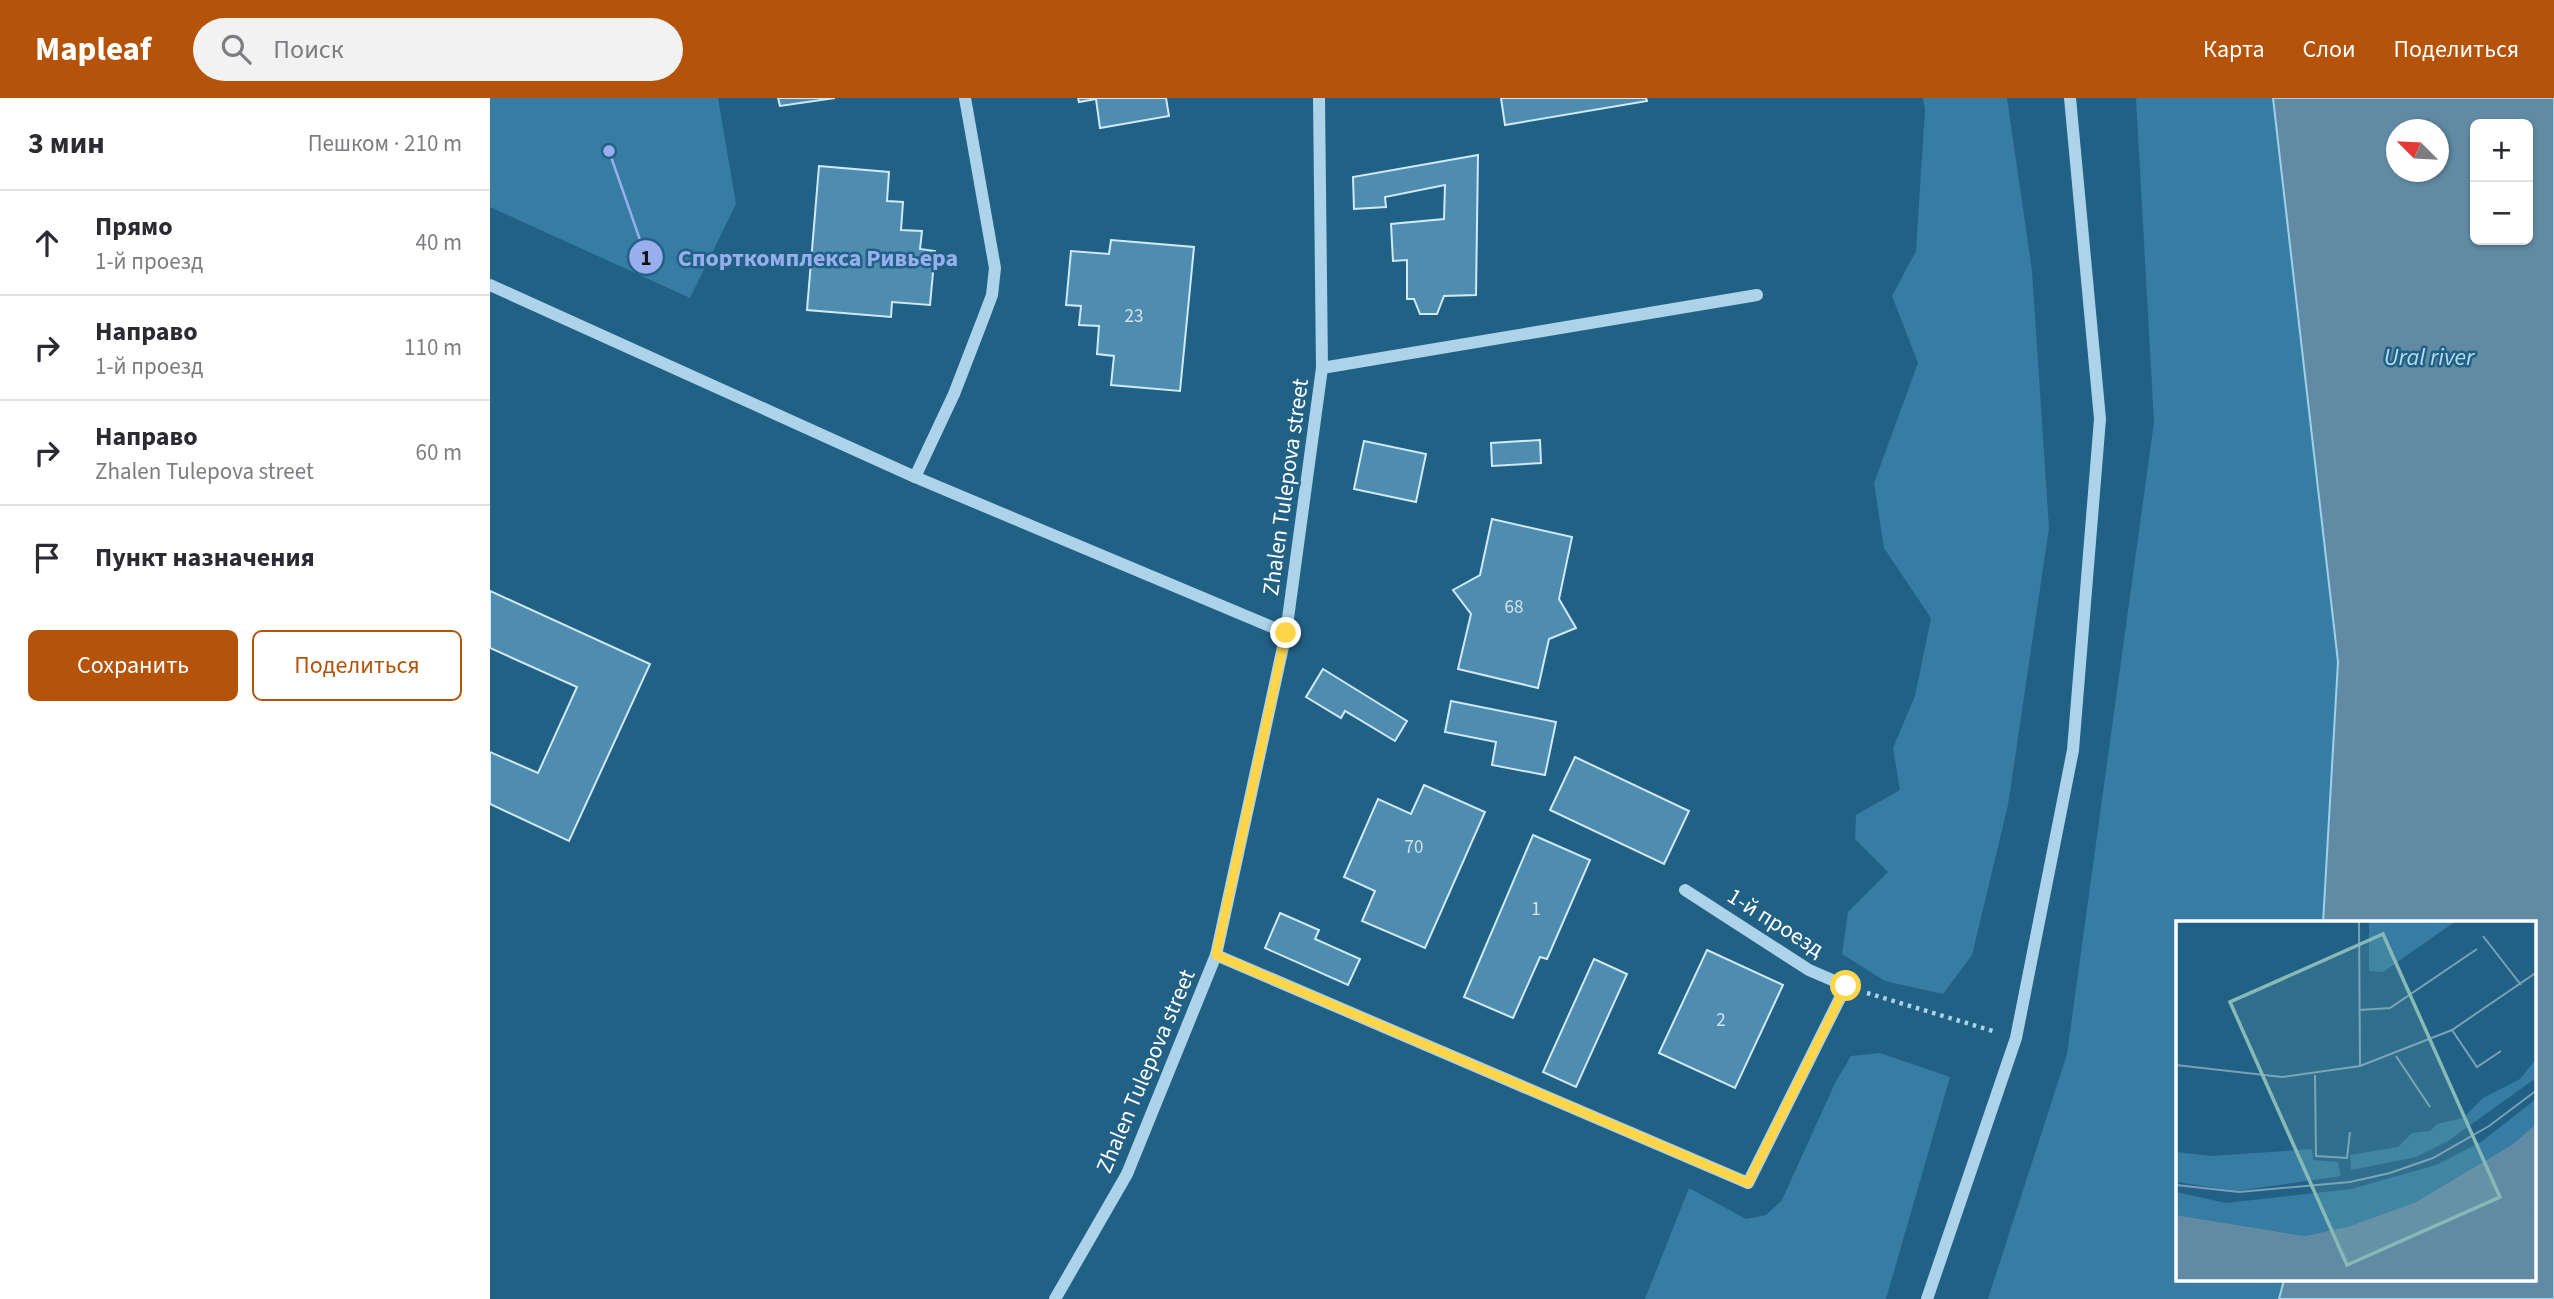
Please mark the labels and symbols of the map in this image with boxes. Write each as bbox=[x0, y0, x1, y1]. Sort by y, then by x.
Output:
north arrow bbox=[2386, 119, 2449, 182]
callout: Спорткомплекса Ривьера bbox=[629, 235, 972, 280]
text: Спорткомплекса Ривьера bbox=[678, 241, 958, 276]
text: 1 bbox=[640, 243, 652, 273]
house number: 23 bbox=[1125, 303, 1143, 330]
water label: Ural river bbox=[2384, 340, 2476, 375]
street label: Zhalen Tulepova street bbox=[1254, 376, 1317, 598]
house number: 68 bbox=[1505, 594, 1523, 621]
route end bbox=[1270, 617, 1301, 648]
house number: 70 bbox=[1405, 834, 1423, 861]
street label: 1-й проезд bbox=[1721, 880, 1830, 965]
house number: 1 bbox=[1531, 896, 1541, 923]
inset map bbox=[2176, 921, 2536, 1282]
street label: Zhalen Tulepova street bbox=[1088, 964, 1203, 1178]
route start bbox=[1830, 970, 1861, 1001]
house number: 2 bbox=[1716, 1007, 1726, 1034]

